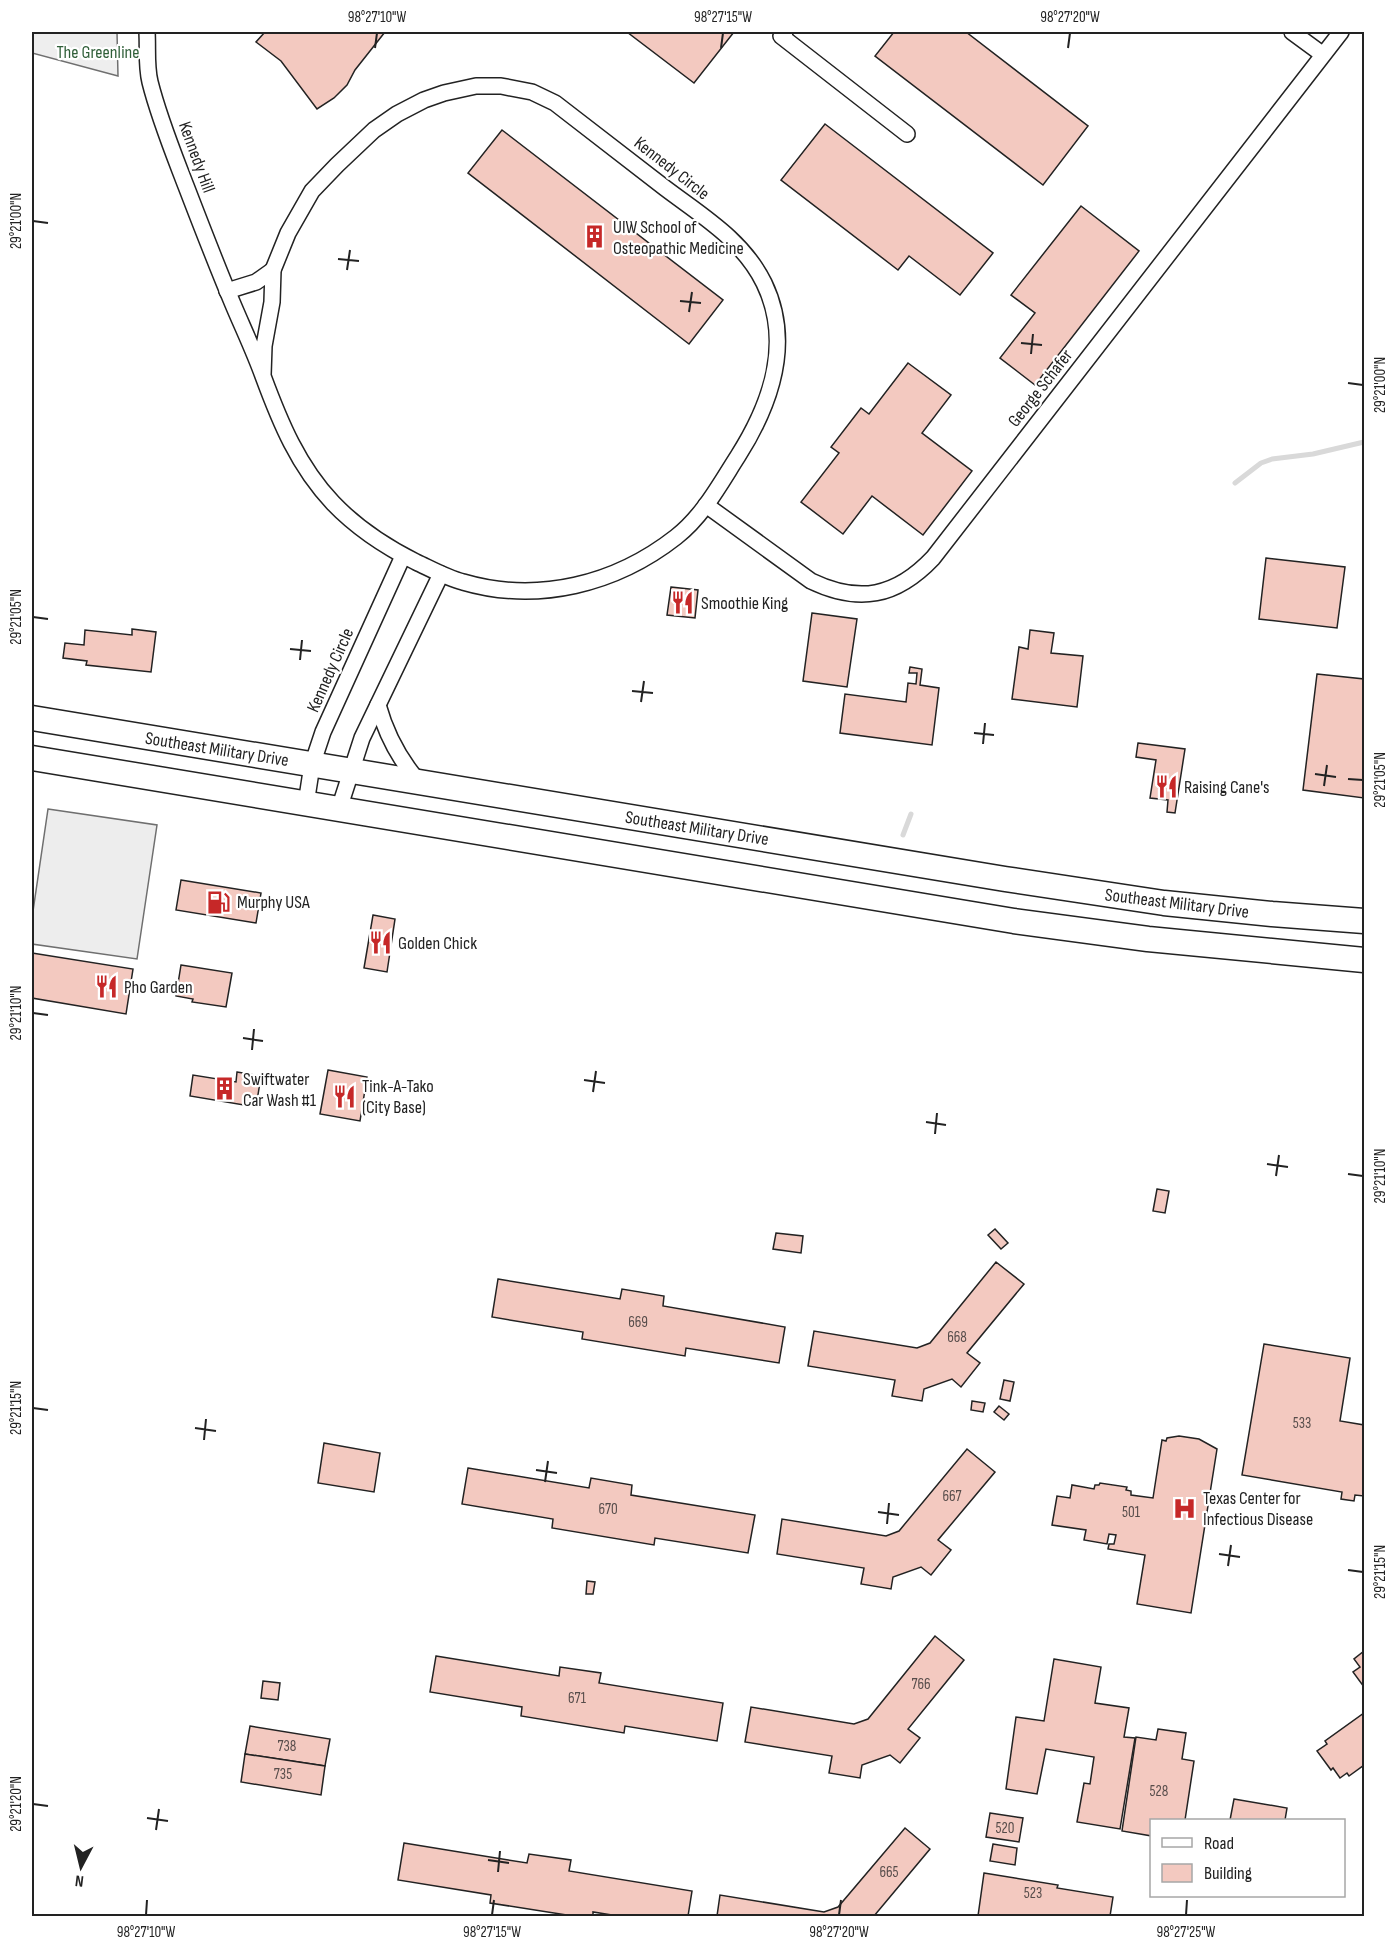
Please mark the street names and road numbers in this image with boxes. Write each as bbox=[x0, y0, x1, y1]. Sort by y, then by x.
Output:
street label: Kennedy Hill bbox=[174, 119, 219, 196]
street label: Kennedy Circle bbox=[630, 132, 714, 204]
street label: George Schafer bbox=[1004, 345, 1077, 431]
street label: Kennedy Circle bbox=[303, 625, 358, 715]
street label: Southeast Military Drive bbox=[144, 728, 290, 771]
street label: Southeast Military Drive bbox=[624, 807, 770, 850]
street label: Southeast Military Drive bbox=[1104, 884, 1250, 923]

